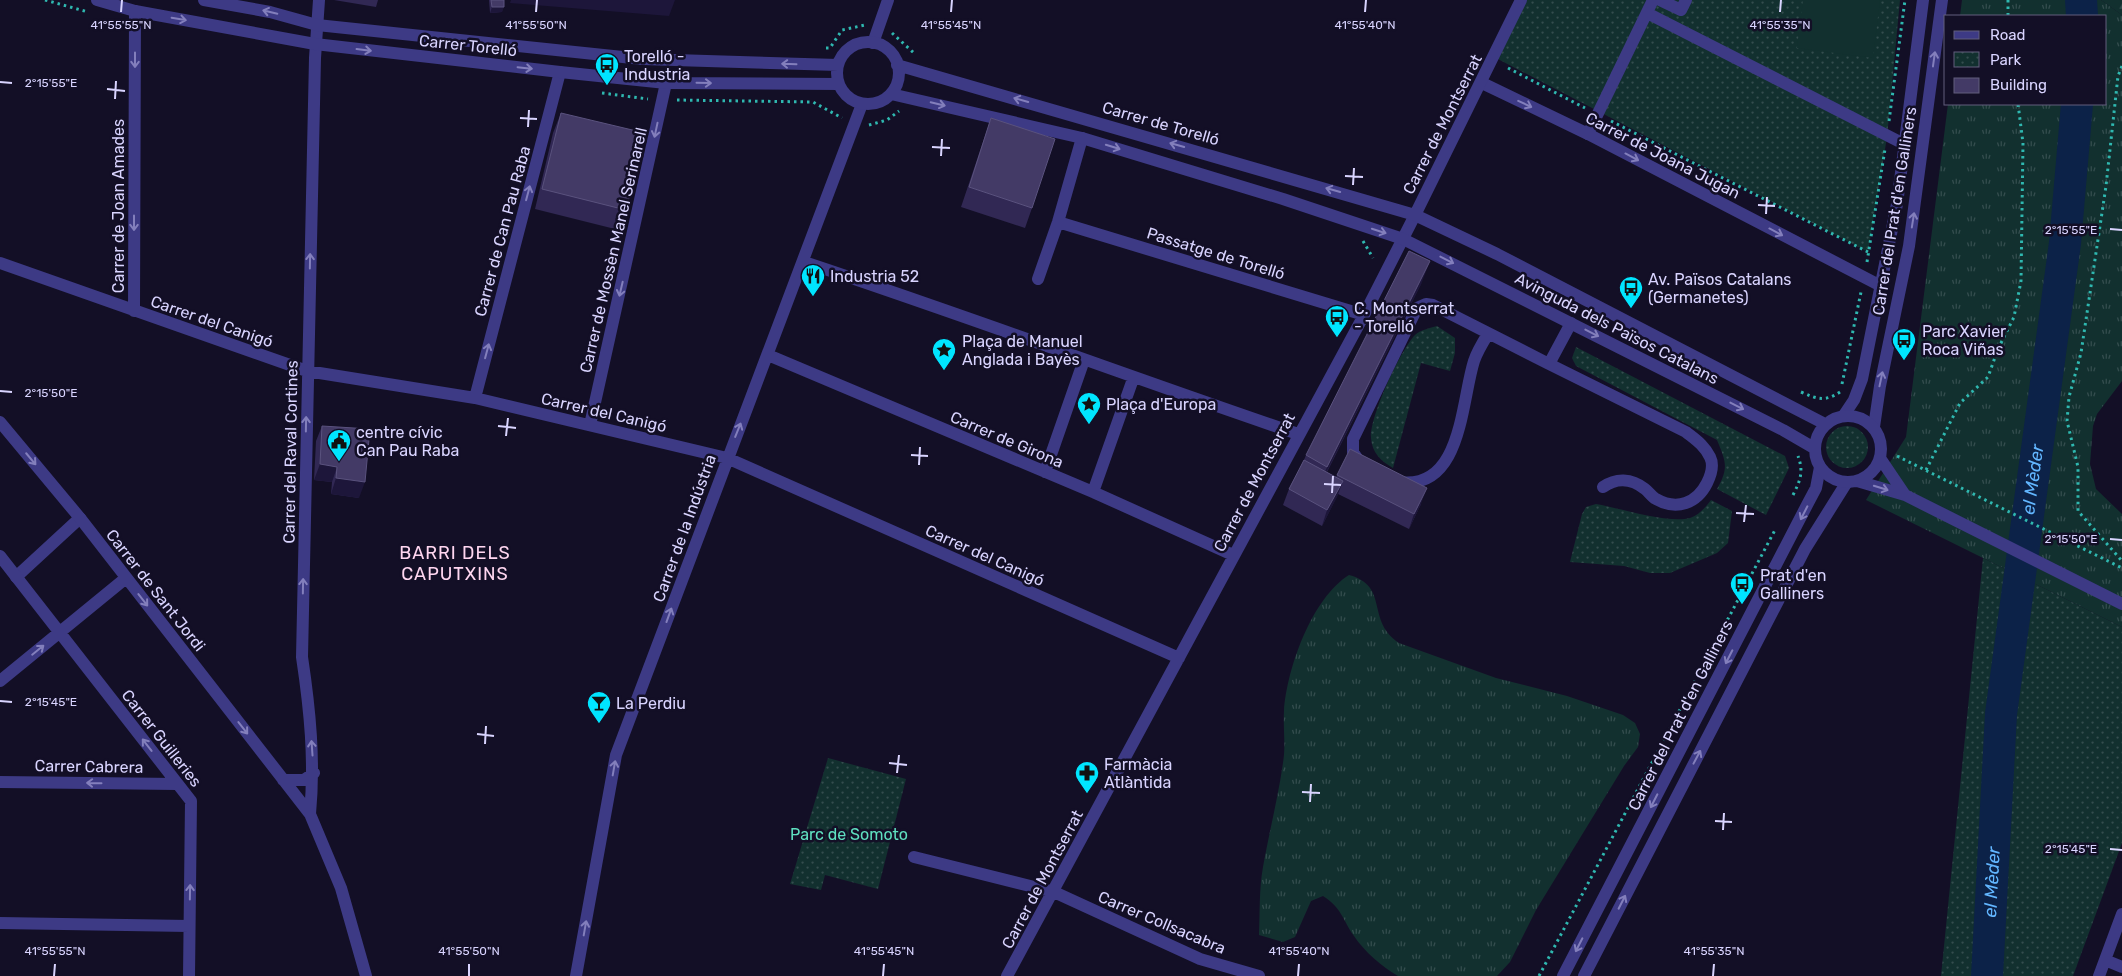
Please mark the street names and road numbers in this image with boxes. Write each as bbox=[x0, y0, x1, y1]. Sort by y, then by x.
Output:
street label: Carrer Torelló bbox=[418, 31, 518, 60]
street label: Carrer de Montserrat bbox=[1399, 51, 1486, 197]
street label: Carrer de Torelló bbox=[1100, 98, 1222, 149]
street label: Carrer del Prat d'en Galliners bbox=[1869, 105, 1920, 317]
street label: Carrer de Joana Jugan bbox=[1582, 108, 1743, 203]
street label: Carrer de Joan Amades bbox=[109, 119, 128, 293]
street label: Carrer de Mossèn Manel Serinarell bbox=[576, 126, 651, 375]
street label: Carrer de Can Pau Raba bbox=[471, 144, 534, 318]
street label: Passatge de Torelló bbox=[1144, 223, 1287, 284]
street label: Avinguda dels Països Catalans bbox=[1512, 269, 1722, 388]
street label: Carrer del Canigó bbox=[148, 292, 276, 351]
street label: Carrer del Raval Cortines bbox=[279, 360, 302, 544]
street label: Carrer del Canigó bbox=[539, 389, 668, 436]
street label: Carrer de Girona bbox=[947, 407, 1066, 472]
street label: Carrer de Montserrat bbox=[1210, 410, 1299, 555]
street label: Carrer de la Indústria bbox=[649, 452, 720, 605]
street label: Carrer del Canigó bbox=[922, 521, 1047, 590]
street label: Carrer de Sant Jordi bbox=[102, 525, 209, 655]
street label: Carrer del Prat d'en Galliners bbox=[1624, 617, 1737, 814]
street label: Carrer Guilleries bbox=[118, 686, 206, 791]
street label: Carrer Cabrera bbox=[34, 756, 144, 777]
street label: Carrer de Montserrat bbox=[998, 807, 1087, 952]
street label: Carrer Collsacabra bbox=[1095, 887, 1228, 958]

